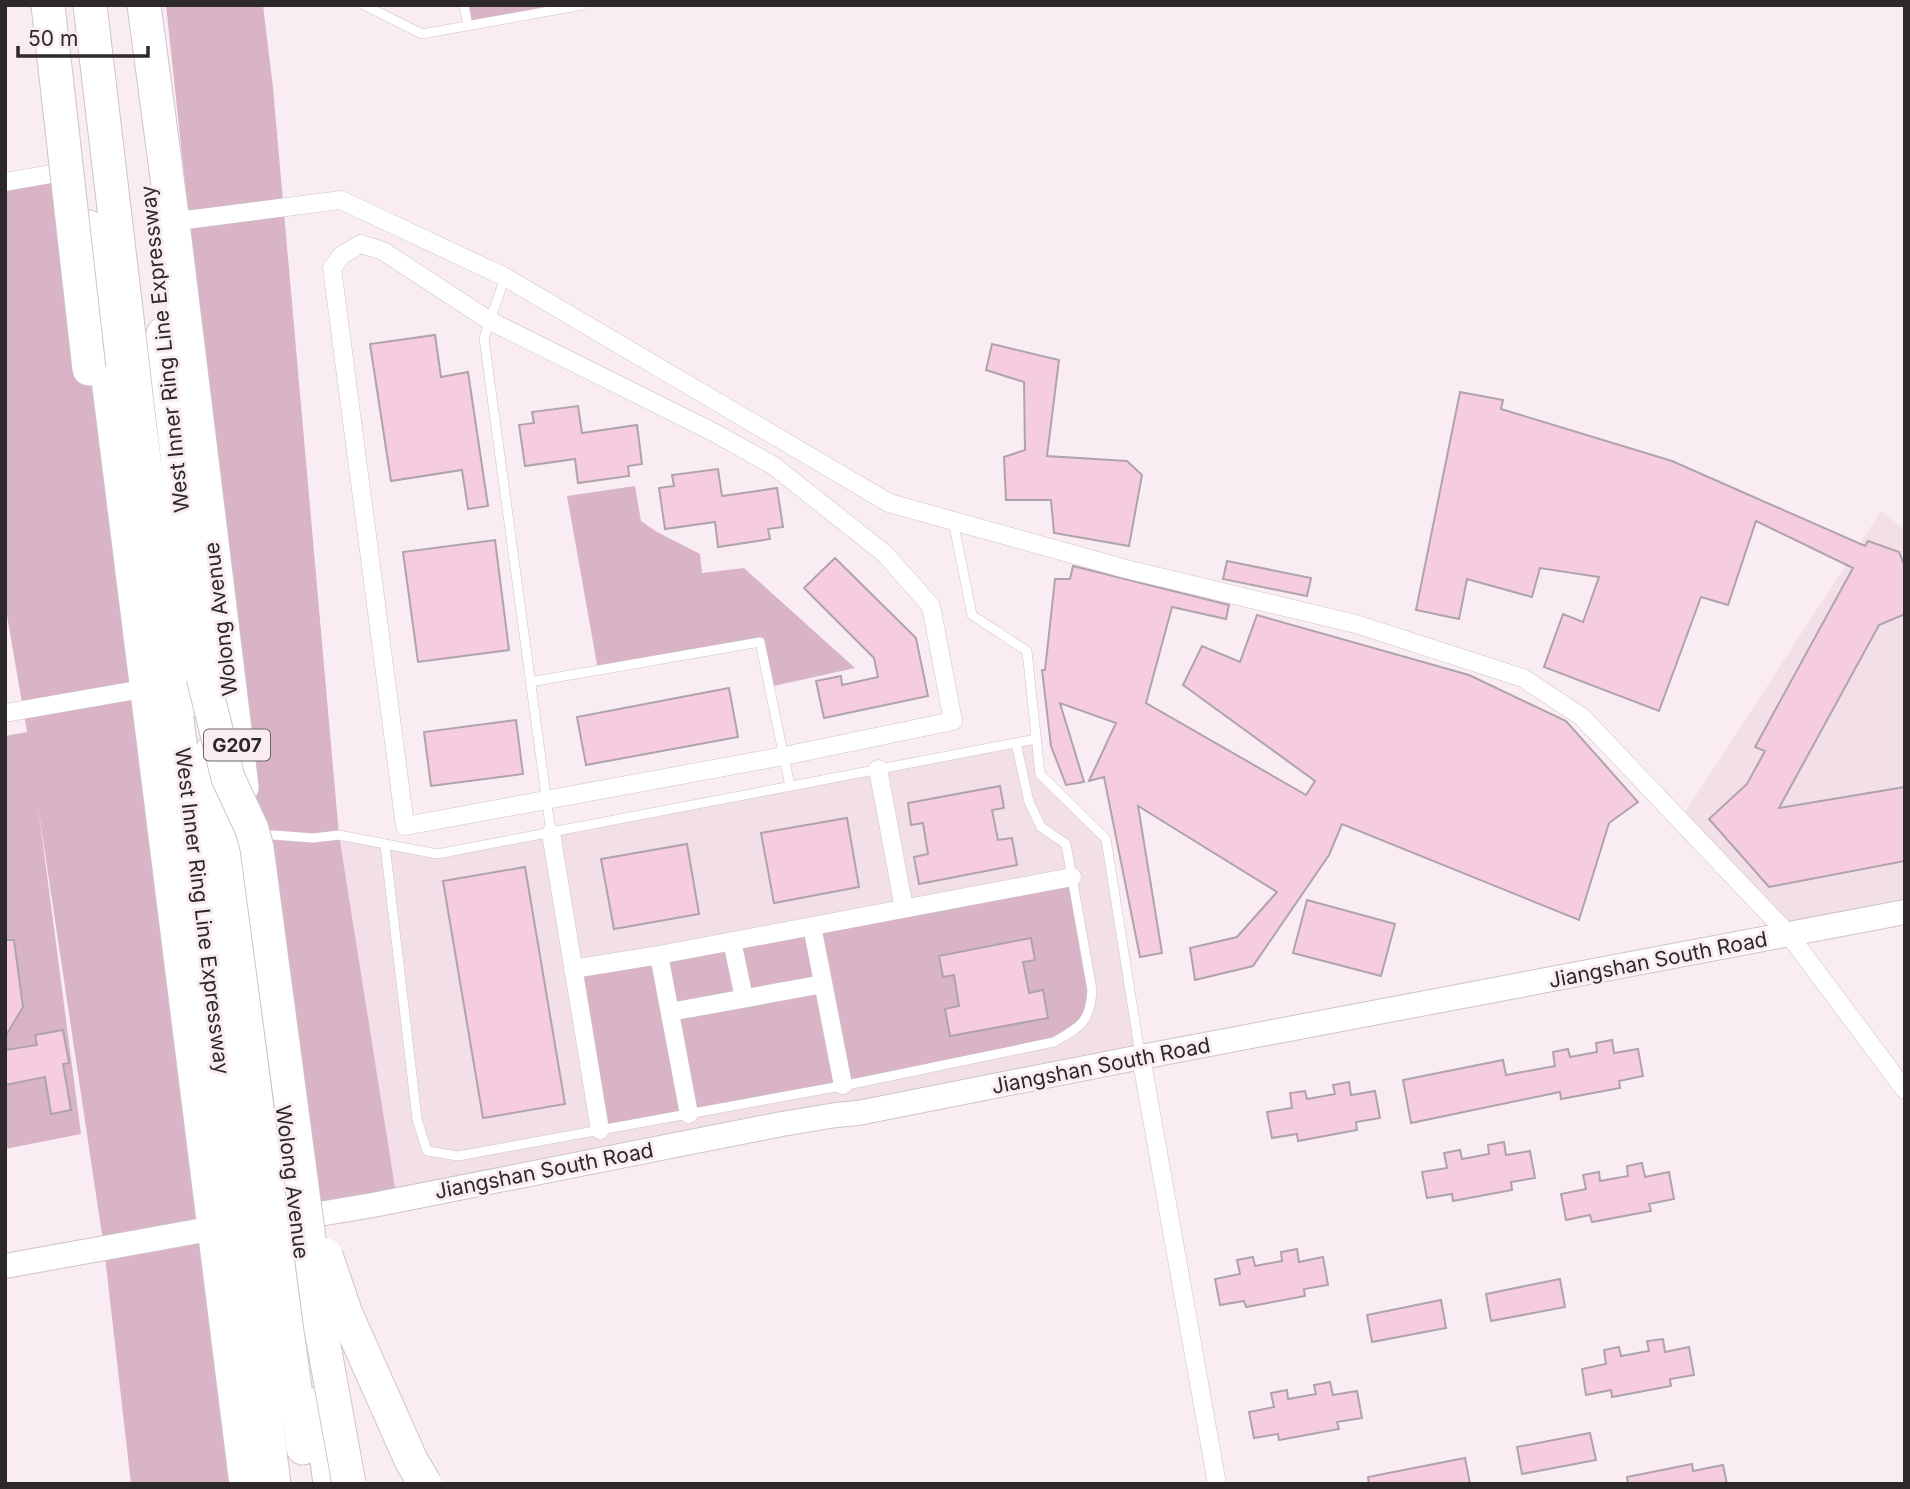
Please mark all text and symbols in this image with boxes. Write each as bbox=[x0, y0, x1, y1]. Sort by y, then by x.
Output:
scale bar bbox=[18, 14, 147, 58]
text: 50 m bbox=[28, 26, 78, 51]
street label: West Inner Ring Line Expressway bbox=[135, 184, 194, 514]
street label: Wolong Avenue bbox=[199, 541, 242, 697]
road number: G207 bbox=[204, 730, 270, 760]
street label: West Inner Ring Line Expressway bbox=[170, 746, 235, 1076]
street label: Jiangshan South Road bbox=[1547, 926, 1769, 993]
street label: Jiangshan South Road bbox=[990, 1032, 1212, 1099]
street label: Wolong Avenue bbox=[271, 1104, 314, 1260]
street label: Jiangshan South Road bbox=[433, 1137, 655, 1204]

